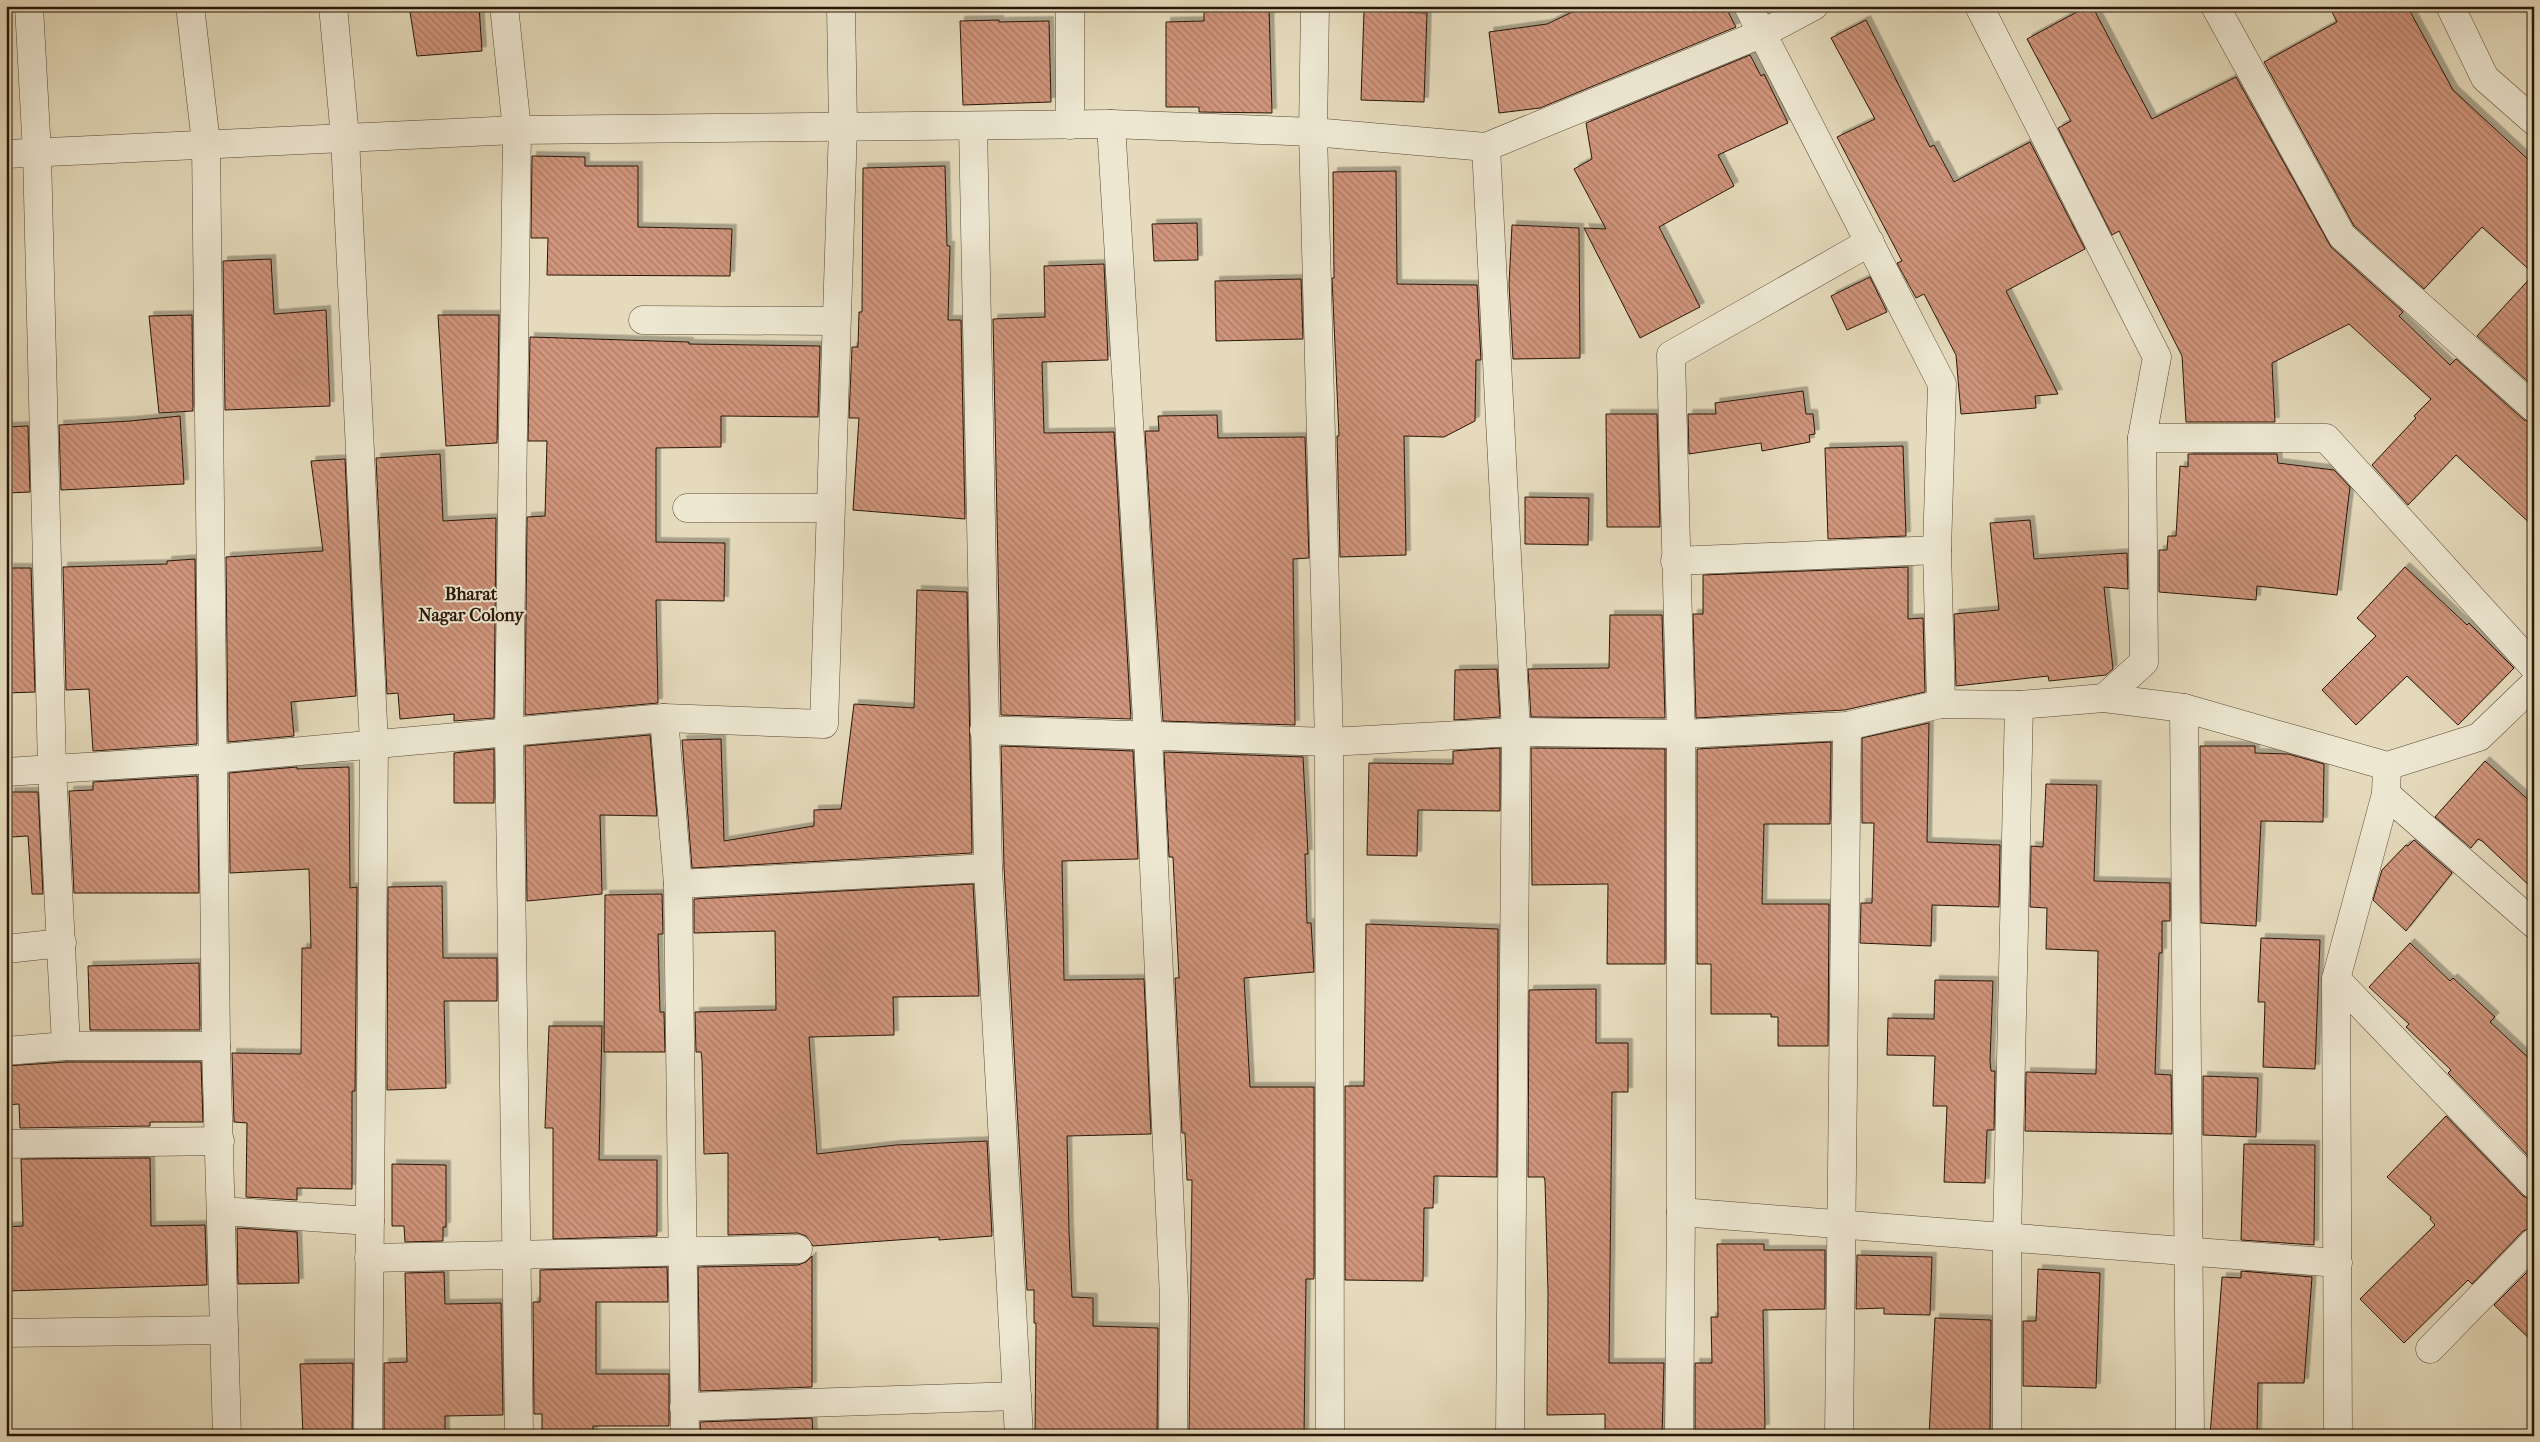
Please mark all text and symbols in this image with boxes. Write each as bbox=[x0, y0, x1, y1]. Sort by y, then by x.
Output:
district label: Bharat Nagar Colony bbox=[418, 584, 525, 626]

